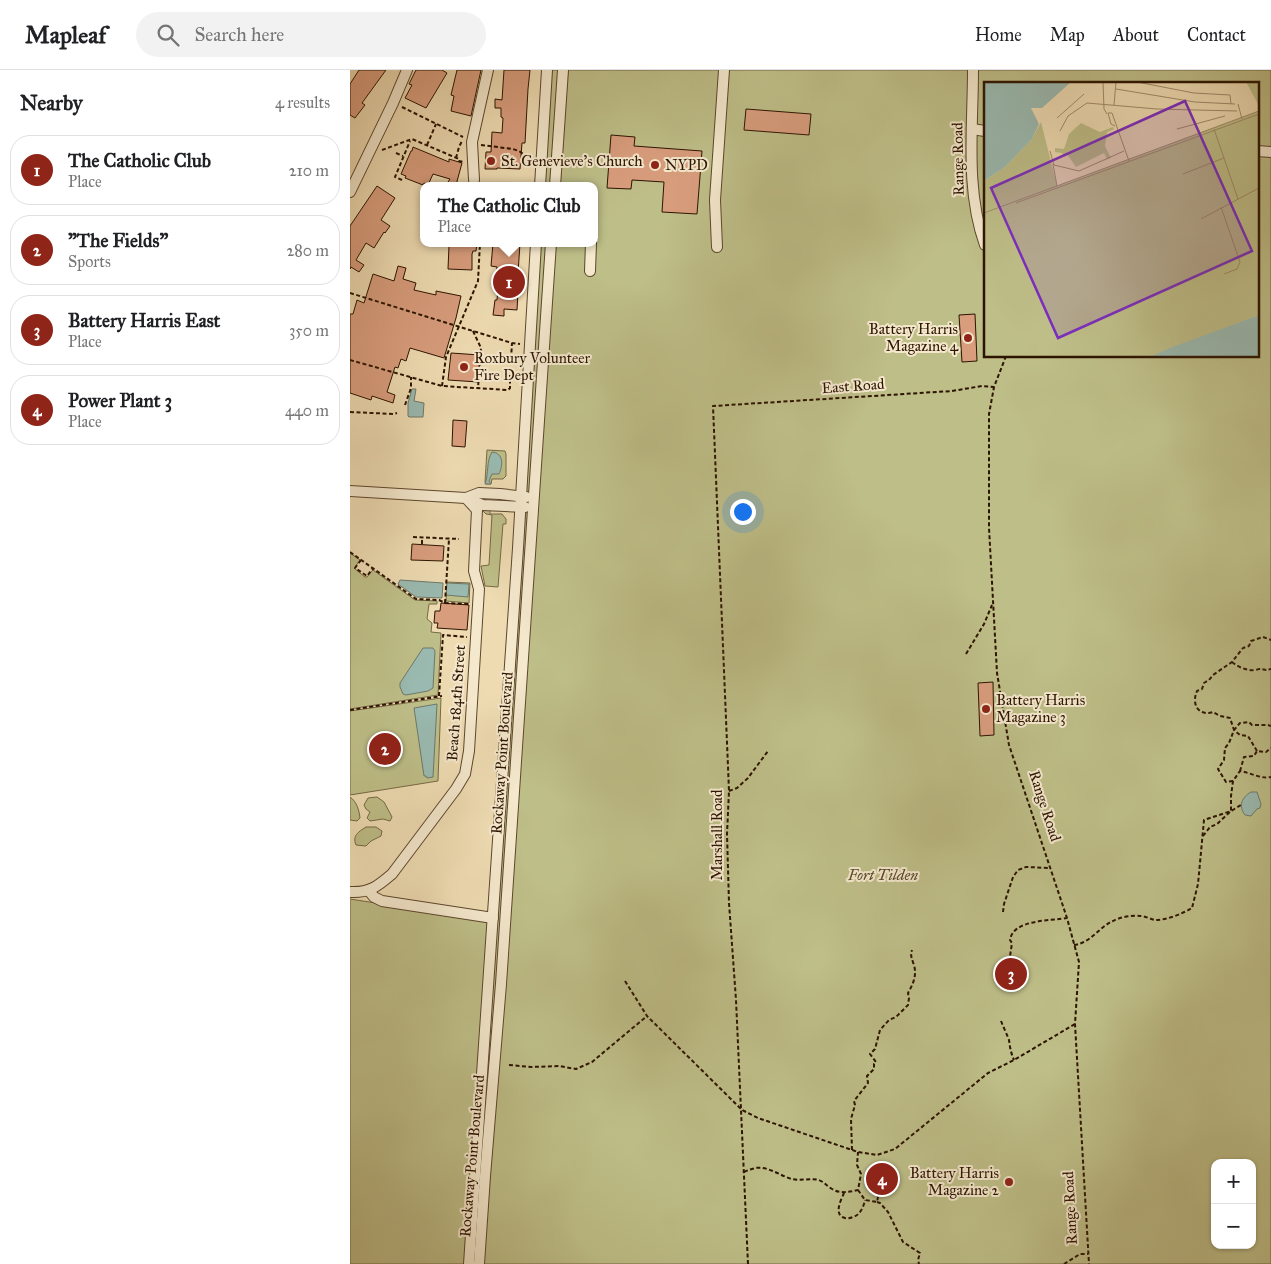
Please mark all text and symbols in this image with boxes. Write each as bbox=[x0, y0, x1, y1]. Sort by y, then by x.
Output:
search box bbox=[136, 12, 486, 57]
text: Mapleaf bbox=[25, 20, 106, 50]
icon: search bbox=[154, 21, 182, 49]
text: Search here bbox=[194, 23, 284, 46]
text: Home bbox=[975, 24, 1022, 46]
text: Map bbox=[1050, 24, 1085, 46]
text: About bbox=[1113, 24, 1159, 46]
text: Contact bbox=[1187, 24, 1246, 46]
inset map bbox=[984, 82, 1258, 358]
text: Nearby bbox=[20, 90, 83, 116]
text: 4 results bbox=[275, 93, 330, 112]
street label: Range Road bbox=[948, 122, 968, 196]
text: The Catholic Club bbox=[68, 149, 211, 172]
place label: St. Genevieve's Church bbox=[501, 152, 643, 170]
marker: St. Genevieve's Church bbox=[485, 155, 497, 167]
place label: NYPD bbox=[665, 156, 708, 174]
marker: NYPD bbox=[649, 159, 661, 171]
text: 1 bbox=[34, 161, 40, 180]
text: 210 m bbox=[289, 161, 329, 180]
text: Place bbox=[68, 172, 102, 191]
popup bbox=[420, 182, 598, 247]
text: The Catholic Club bbox=[437, 194, 581, 217]
text: Place bbox=[437, 217, 471, 236]
text: "The Fields" bbox=[68, 229, 168, 252]
text: 2 bbox=[33, 241, 41, 260]
text: 280 m bbox=[286, 241, 329, 260]
text: Sports bbox=[68, 252, 111, 271]
pin: 1 bbox=[493, 263, 525, 301]
text: Battery Harris East bbox=[68, 309, 220, 332]
place label: Battery Harris Magazine 4 bbox=[869, 320, 959, 355]
text: 3 bbox=[34, 321, 40, 340]
text: 350 m bbox=[289, 321, 329, 340]
text: Place bbox=[68, 332, 102, 351]
marker: Battery Harris Magazine 4 bbox=[962, 332, 974, 344]
place label: Roxbury Volunteer Fire Dept bbox=[474, 349, 591, 384]
marker: Roxbury Volunteer Fire Dept bbox=[458, 361, 470, 373]
street label: East Road bbox=[821, 375, 886, 397]
text: Power Plant 3 bbox=[68, 389, 172, 412]
text: 4 bbox=[33, 401, 41, 420]
text: 440 m bbox=[285, 401, 329, 420]
text: Place bbox=[68, 412, 102, 431]
your location bbox=[730, 499, 756, 525]
street label: Beach 184th Street bbox=[443, 643, 469, 762]
street label: Rockaway Point Boulevard bbox=[487, 671, 517, 835]
place label: Battery Harris Magazine 3 bbox=[996, 691, 1085, 726]
marker: Battery Harris Magazine 3 bbox=[980, 703, 992, 715]
pin: 2 bbox=[369, 730, 401, 768]
street label: Range Road bbox=[1025, 768, 1065, 844]
street label: Marshall Road bbox=[708, 789, 726, 880]
park label: Fort Tilden bbox=[847, 866, 918, 884]
pin: 3 bbox=[995, 955, 1027, 993]
street label: Rockaway Point Boulevard bbox=[456, 1074, 488, 1238]
map controls bbox=[1211, 1159, 1256, 1249]
button: + bbox=[1211, 1159, 1256, 1204]
pin: 4 bbox=[866, 1160, 898, 1198]
place label: Battery Harris Magazine 2 bbox=[910, 1164, 1000, 1199]
street label: Range Road bbox=[1059, 1170, 1081, 1245]
marker: Battery Harris Magazine 2 bbox=[1003, 1176, 1015, 1188]
button: − bbox=[1211, 1204, 1256, 1249]

